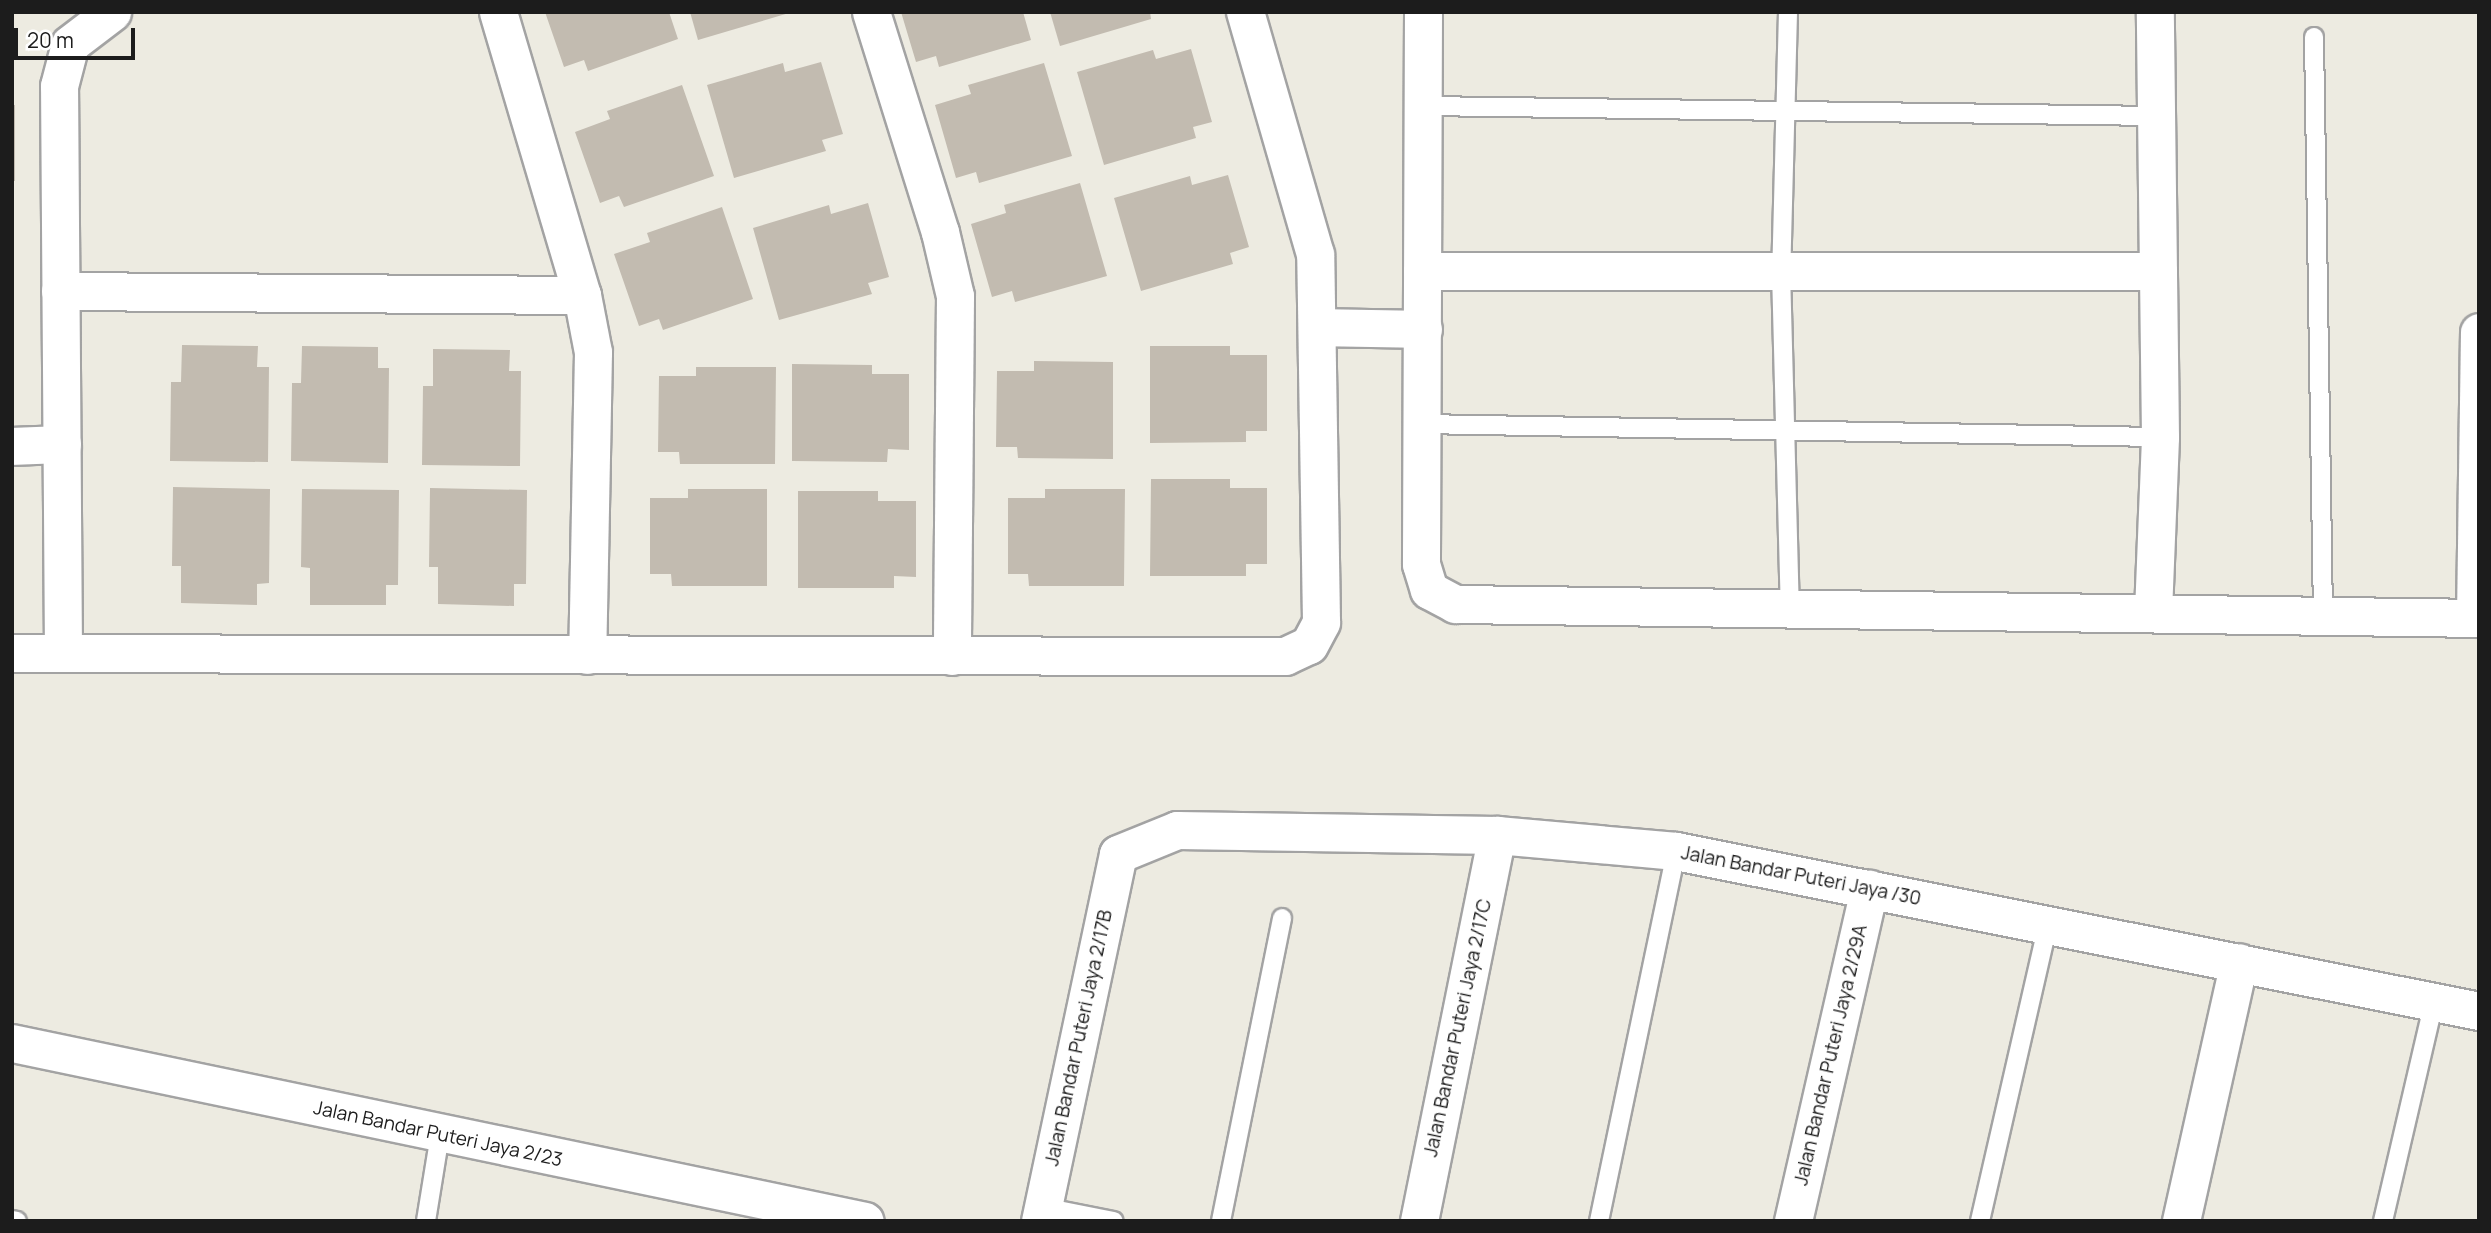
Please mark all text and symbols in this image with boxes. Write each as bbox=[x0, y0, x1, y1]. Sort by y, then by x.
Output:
scale bar bbox=[18, 14, 138, 58]
text: 20 m bbox=[27, 26, 74, 54]
street label: Jalan Bandar Puteri Jaya /30 bbox=[1679, 842, 1923, 910]
street label: Jalan Bandar Puteri Jaya 2/17C bbox=[1420, 897, 1496, 1159]
street label: Jalan Bandar Puteri Jaya 2/17B bbox=[1041, 908, 1117, 1168]
street label: Jalan Bandar Puteri Jaya 2/29A bbox=[1790, 922, 1872, 1188]
street label: Jalan Bandar Puteri Jaya 2/23 bbox=[311, 1096, 565, 1172]

